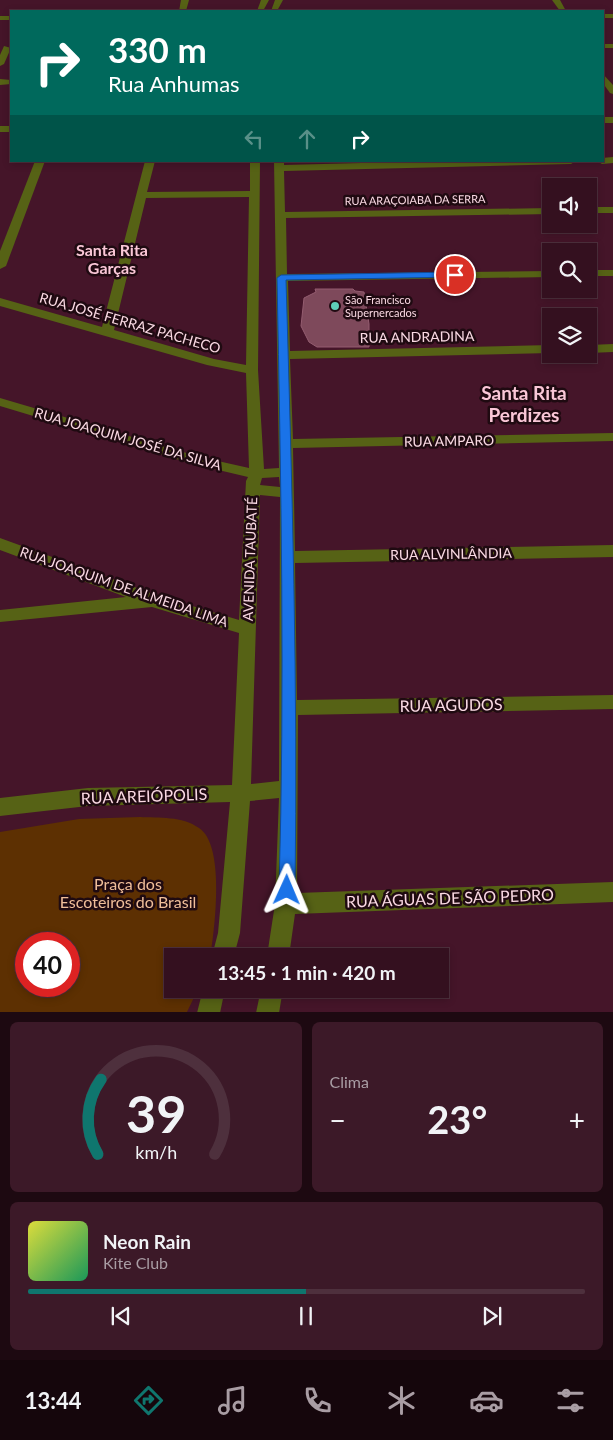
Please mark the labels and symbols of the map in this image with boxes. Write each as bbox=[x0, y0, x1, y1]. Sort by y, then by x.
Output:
street label: RUA ARAÇOIABA DA SERRA bbox=[344, 192, 486, 207]
district label: Santa Rita Garças bbox=[76, 240, 148, 277]
pin bbox=[434, 254, 476, 296]
street label: RUA JOSÉ FERRAZ PACHECO bbox=[38, 288, 223, 357]
place label: São Francisco Supernercados bbox=[345, 293, 417, 319]
marker: São Francisco Supernercados bbox=[329, 300, 341, 312]
street label: RUA ANDRADINA bbox=[360, 327, 475, 346]
district label: Santa Rita Perdizes bbox=[481, 381, 567, 426]
street label: RUA JOAQUIM JOSÉ DA SILVA bbox=[33, 404, 224, 474]
street label: RUA AMPARO bbox=[404, 431, 494, 450]
street label: AVENIDA TAUBATÉ bbox=[239, 497, 260, 621]
street label: RUA JOAQUIM DE ALMEIDA LIMA bbox=[18, 543, 231, 630]
street label: RUA ALVINLÂNDIA bbox=[390, 544, 513, 563]
street label: RUA AGUDOS bbox=[399, 694, 503, 715]
street label: RUA AREIÓPOLIS bbox=[80, 784, 208, 807]
position arrow bbox=[260, 863, 312, 915]
park label: Praça dos Escoteiros do Brasil bbox=[60, 874, 196, 911]
street label: RUA ÁGUAS DE SÃO PEDRO bbox=[346, 884, 554, 911]
speed limit sign: 40 bbox=[15, 932, 80, 997]

